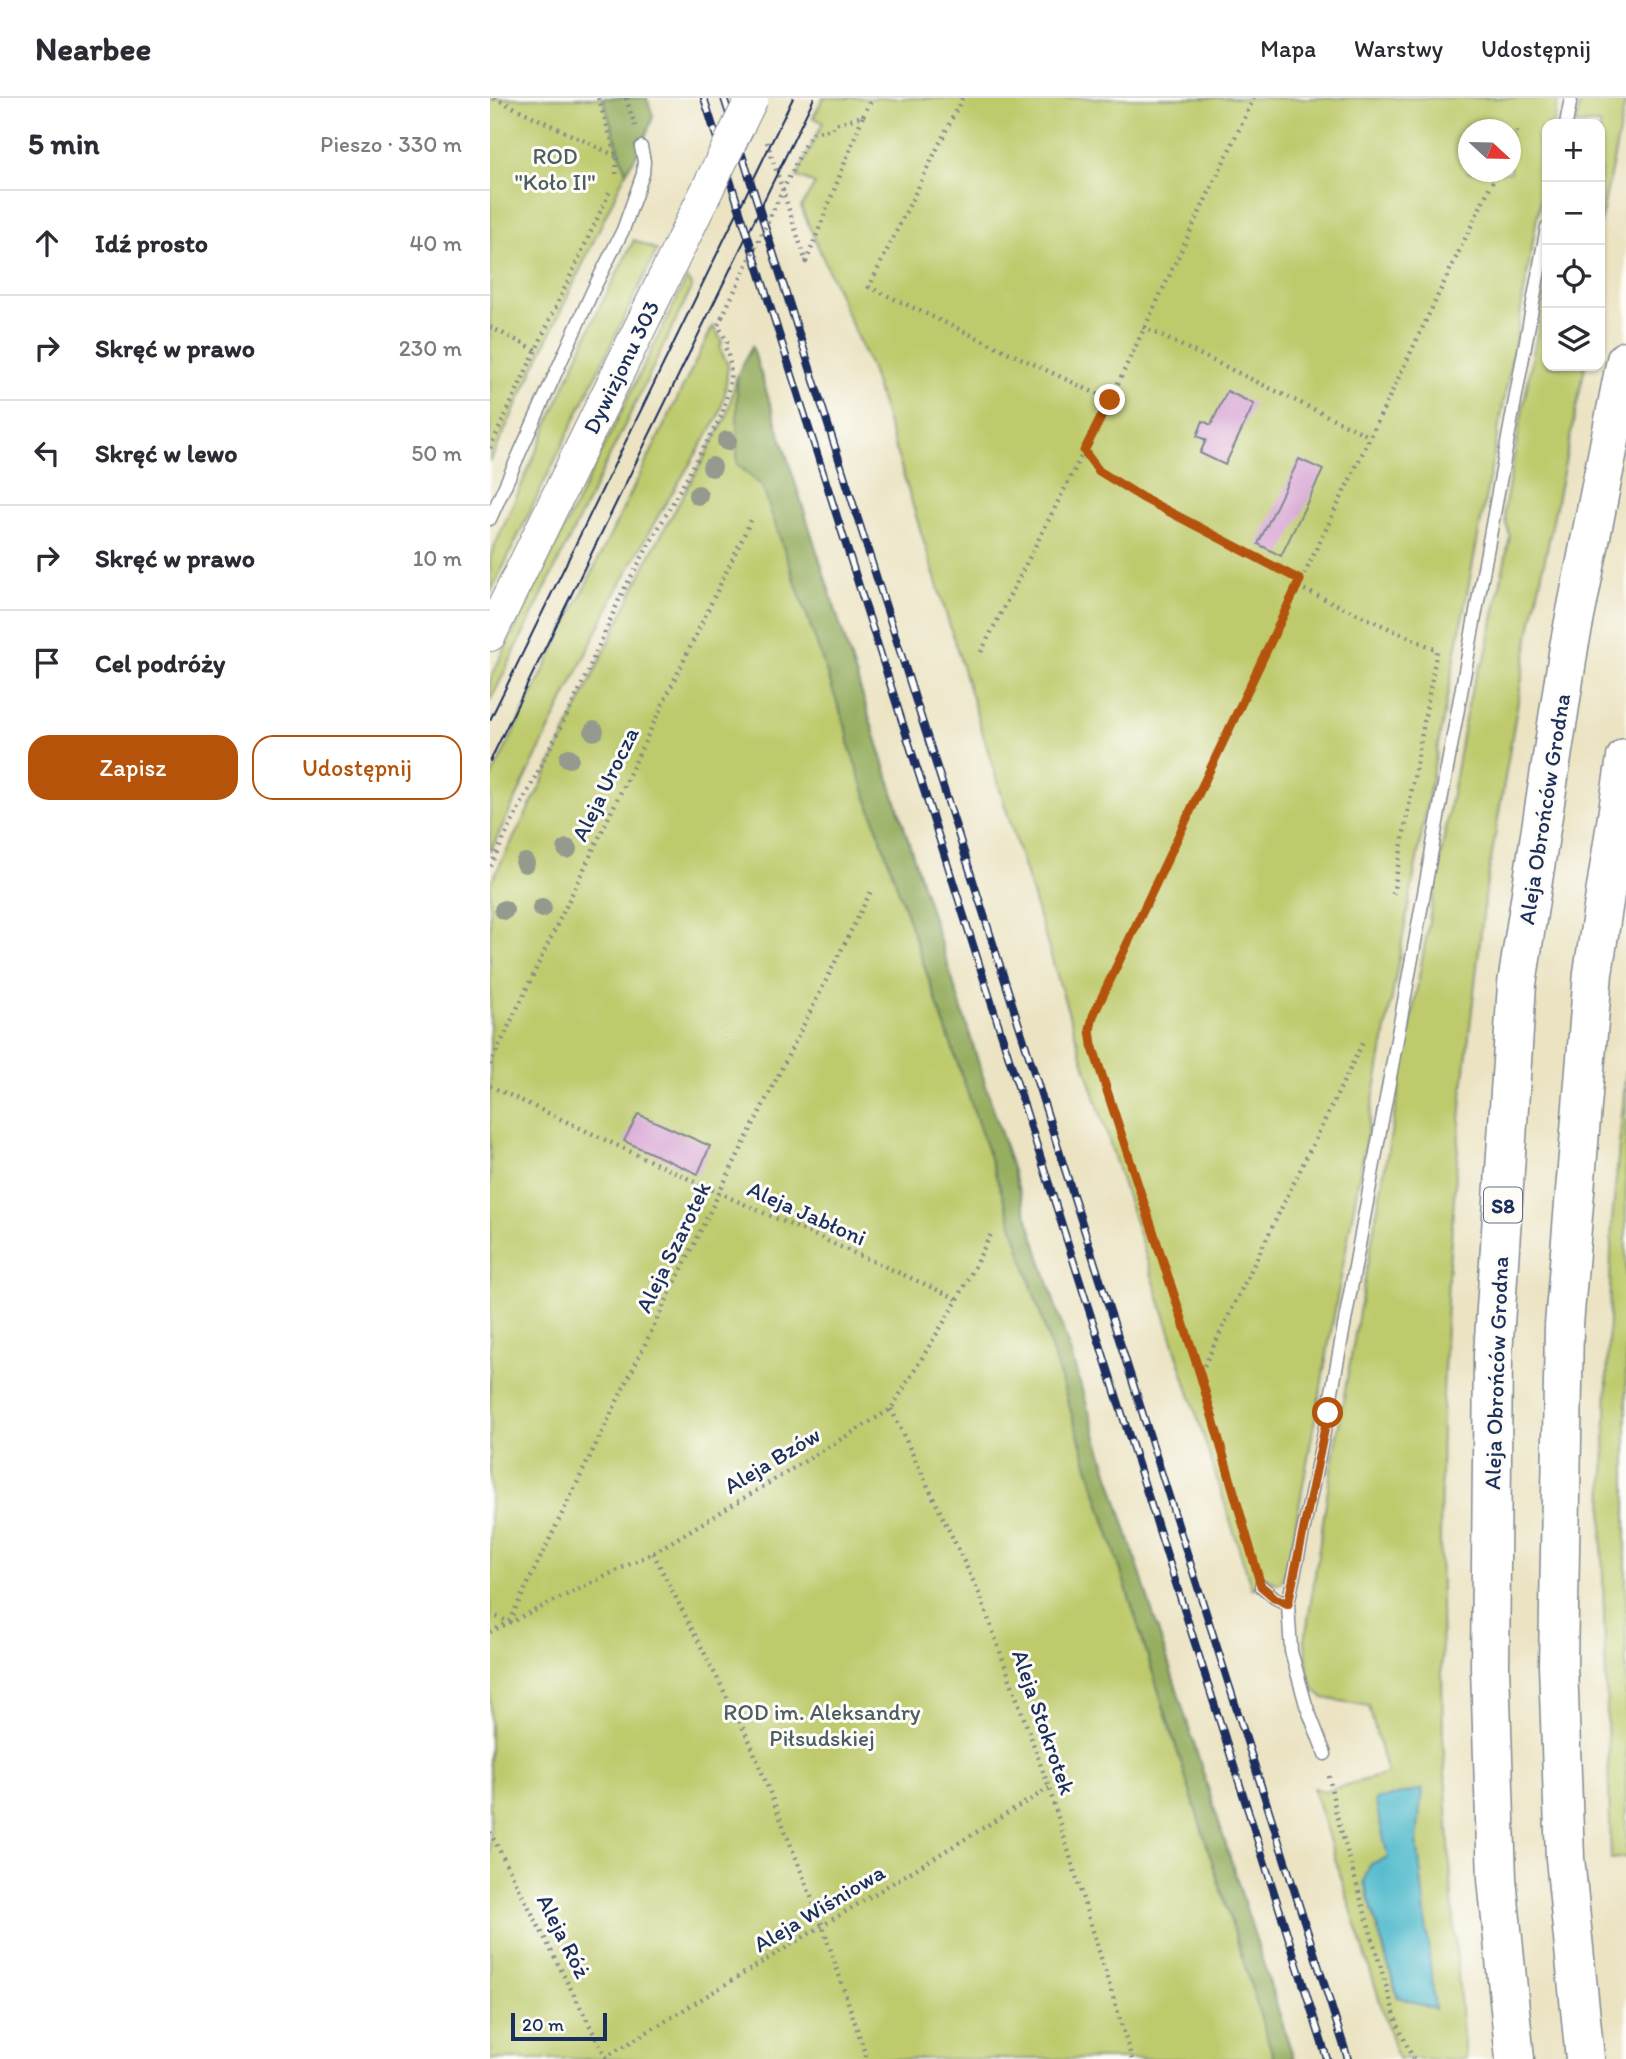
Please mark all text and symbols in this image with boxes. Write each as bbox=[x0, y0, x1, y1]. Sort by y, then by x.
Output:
text: Nearbee bbox=[35, 29, 151, 68]
text: Mapa bbox=[1260, 34, 1316, 63]
text: Warstwy bbox=[1354, 34, 1443, 63]
text: Udostępnij bbox=[1481, 34, 1591, 63]
north arrow bbox=[1458, 119, 1521, 182]
map controls bbox=[1542, 119, 1605, 371]
button: + bbox=[1542, 119, 1605, 182]
text: 5 min bbox=[28, 125, 99, 162]
text: Pieszo · 330 m bbox=[320, 130, 462, 158]
park label: ROD "Koło II" bbox=[514, 142, 596, 196]
button: − bbox=[1542, 182, 1605, 245]
icon: ahead bbox=[28, 224, 66, 262]
text: Idź prosto bbox=[95, 227, 208, 259]
text: 40 m bbox=[409, 229, 462, 257]
button: locate bbox=[1542, 245, 1605, 308]
street label: Dywizjonu 303 bbox=[577, 296, 665, 438]
button: layers bbox=[1542, 308, 1605, 371]
icon: right bbox=[28, 329, 66, 367]
text: Skręć w prawo bbox=[95, 332, 255, 364]
text: 230 m bbox=[399, 334, 462, 362]
route end bbox=[1094, 384, 1125, 415]
icon: left bbox=[28, 434, 66, 472]
text: Skręć w lewo bbox=[95, 437, 238, 469]
text: 50 m bbox=[411, 439, 462, 467]
icon: right bbox=[28, 539, 66, 577]
text: Skręć w prawo bbox=[95, 542, 255, 574]
text: 10 m bbox=[413, 544, 462, 572]
icon: arrive bbox=[28, 644, 66, 682]
text: Cel podróży bbox=[95, 647, 225, 679]
street label: Aleja Obrońców Grodna bbox=[1512, 692, 1576, 926]
street label: Aleja Urocza bbox=[565, 722, 645, 846]
button: Zapisz bbox=[28, 735, 238, 800]
button: Udostępnij bbox=[252, 735, 462, 800]
street label: Aleja Jabłoni bbox=[743, 1174, 871, 1252]
street label: Aleja Szarotek bbox=[629, 1177, 717, 1317]
road number: S8 bbox=[1484, 1188, 1522, 1222]
street label: Aleja Obrońców Grodna bbox=[1478, 1256, 1514, 1490]
route start bbox=[1312, 1397, 1343, 1428]
street label: Aleja Bzów bbox=[719, 1420, 825, 1500]
street label: Aleja Stokrotek bbox=[1006, 1646, 1082, 1798]
park label: ROD im. Aleksandry Piłsudskiej bbox=[723, 1698, 921, 1752]
street label: Aleja Wiśniowa bbox=[748, 1858, 890, 1958]
street label: Aleja Róż bbox=[531, 1889, 597, 1983]
scale bar bbox=[511, 2010, 607, 2042]
text: 20 m bbox=[522, 2013, 564, 2036]

